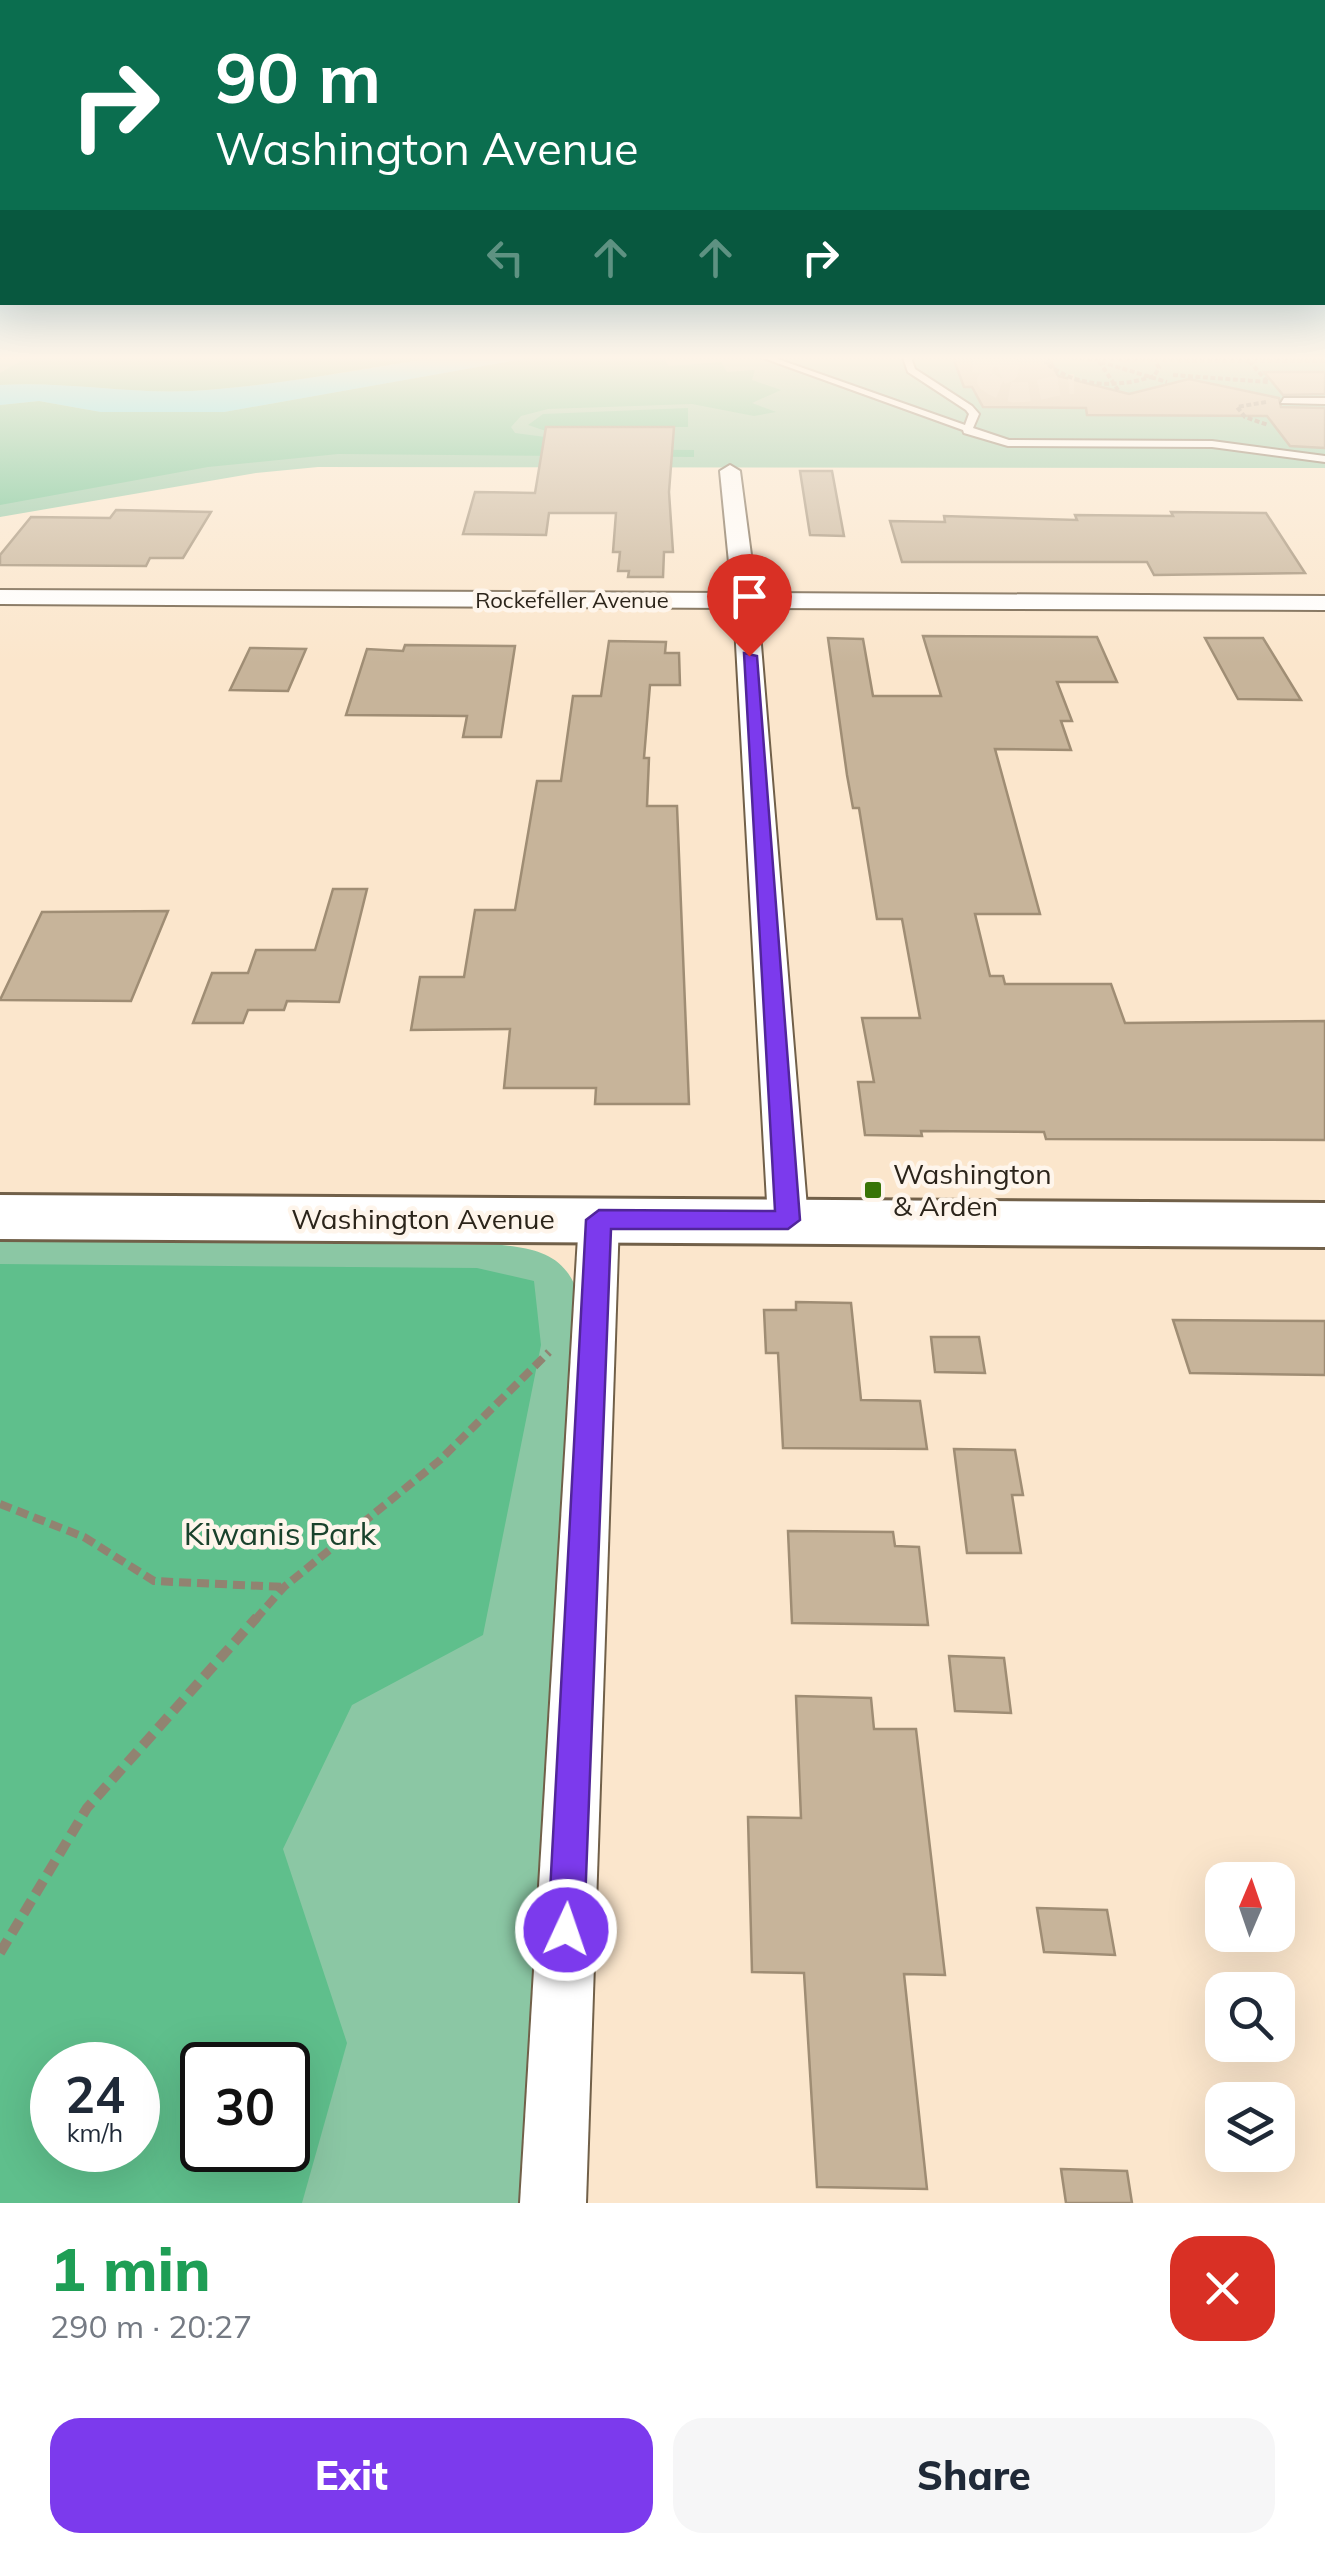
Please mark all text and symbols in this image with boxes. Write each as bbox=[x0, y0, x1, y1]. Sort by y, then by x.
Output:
text: 90 m bbox=[215, 33, 381, 121]
icon: right bbox=[50, 40, 180, 170]
text: Washington Avenue bbox=[215, 120, 638, 176]
icon: left bbox=[478, 230, 533, 285]
icon: ahead bbox=[583, 230, 638, 285]
icon: ahead bbox=[688, 230, 743, 285]
icon: right bbox=[793, 230, 848, 285]
pin bbox=[707, 554, 792, 657]
icon: arrive bbox=[722, 569, 777, 624]
street label: Rockefeller Avenue bbox=[475, 586, 669, 614]
place label: Washington & Arden bbox=[893, 1156, 1052, 1223]
marker: Washington & Arden bbox=[862, 1179, 884, 1201]
street label: Washington Avenue bbox=[291, 1201, 555, 1236]
park label: Kiwanis Park bbox=[184, 1513, 377, 1553]
north arrow bbox=[1205, 1862, 1295, 1952]
map controls bbox=[1205, 1862, 1295, 2172]
position arrow bbox=[514, 1878, 618, 1982]
button: search bbox=[1205, 1972, 1295, 2062]
speed limit sign: 30 bbox=[180, 2042, 310, 2172]
text: 24 bbox=[65, 2063, 125, 2126]
button: layers bbox=[1205, 2082, 1295, 2172]
text: km/h bbox=[67, 2117, 123, 2148]
text: 1 min bbox=[50, 2231, 211, 2306]
button: close bbox=[1170, 2236, 1275, 2341]
text: 290 m · 20:27 bbox=[50, 2306, 252, 2346]
button: Exit bbox=[50, 2418, 653, 2533]
button: Share bbox=[673, 2418, 1275, 2533]

